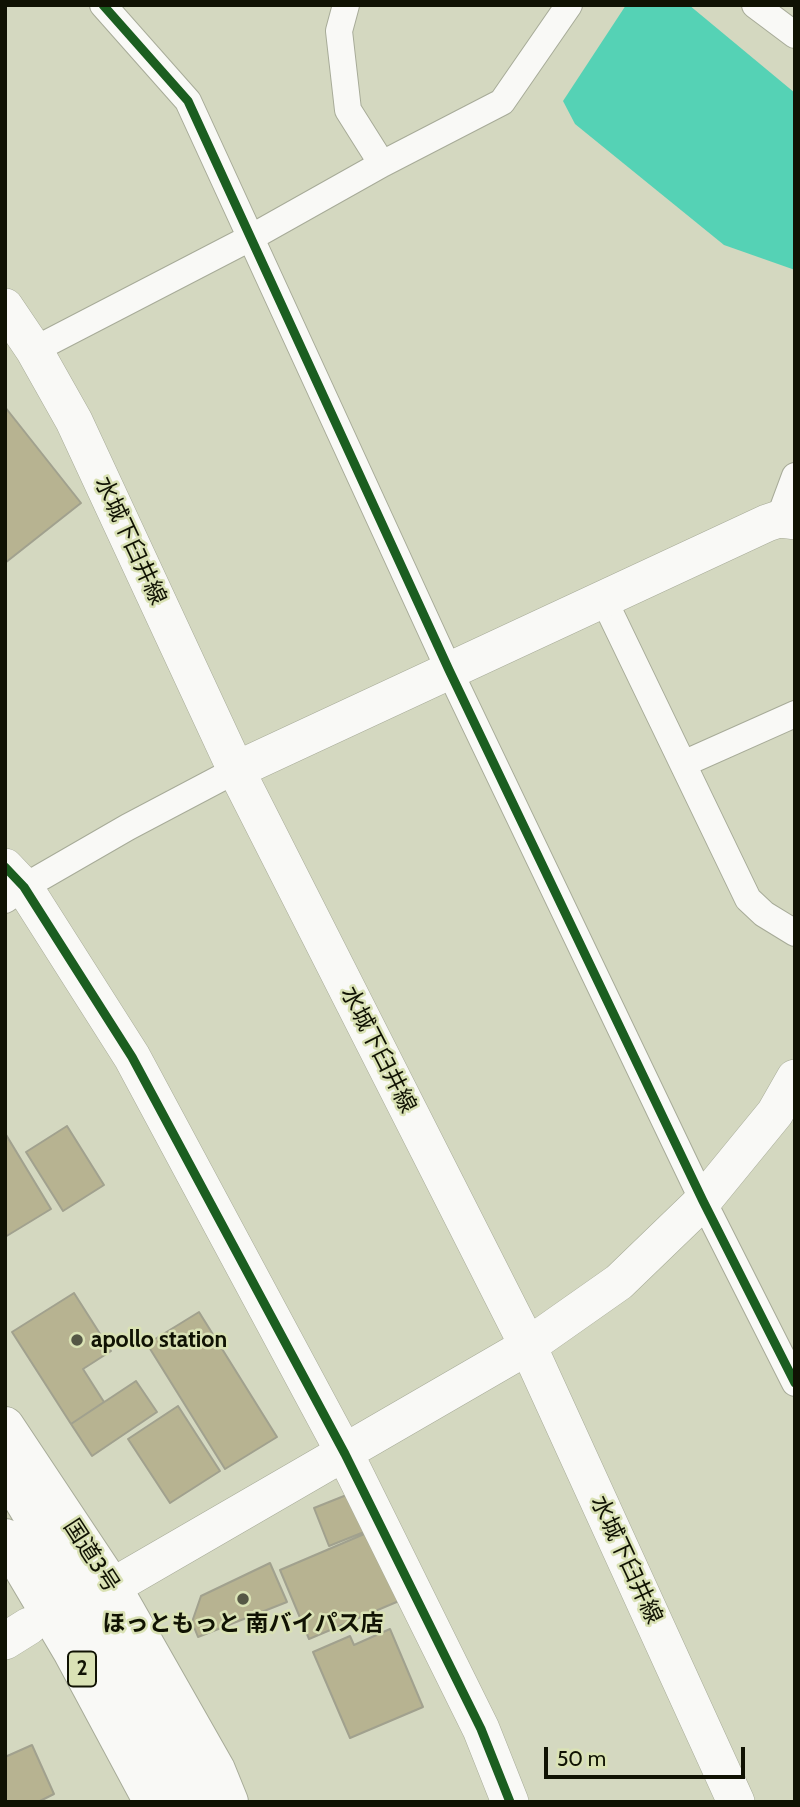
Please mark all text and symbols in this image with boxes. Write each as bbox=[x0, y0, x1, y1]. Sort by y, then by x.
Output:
street label: 水城下臼井線 bbox=[88, 473, 172, 609]
street label: 水城下臼井線 bbox=[334, 982, 422, 1118]
place label: apollo station bbox=[91, 1326, 227, 1354]
marker: apollo station bbox=[69, 1332, 85, 1348]
street label: 水城下臼井線 bbox=[584, 1492, 668, 1628]
street label: 国道3号 bbox=[57, 1514, 125, 1598]
marker: ほっともっと 南バイパス店 bbox=[235, 1591, 251, 1607]
place label: ほっともっと 南バイパス店 bbox=[102, 1610, 384, 1638]
road number: 2 bbox=[68, 1652, 96, 1686]
scale bar bbox=[548, 1734, 749, 1778]
text: 50 m bbox=[557, 1746, 606, 1771]

